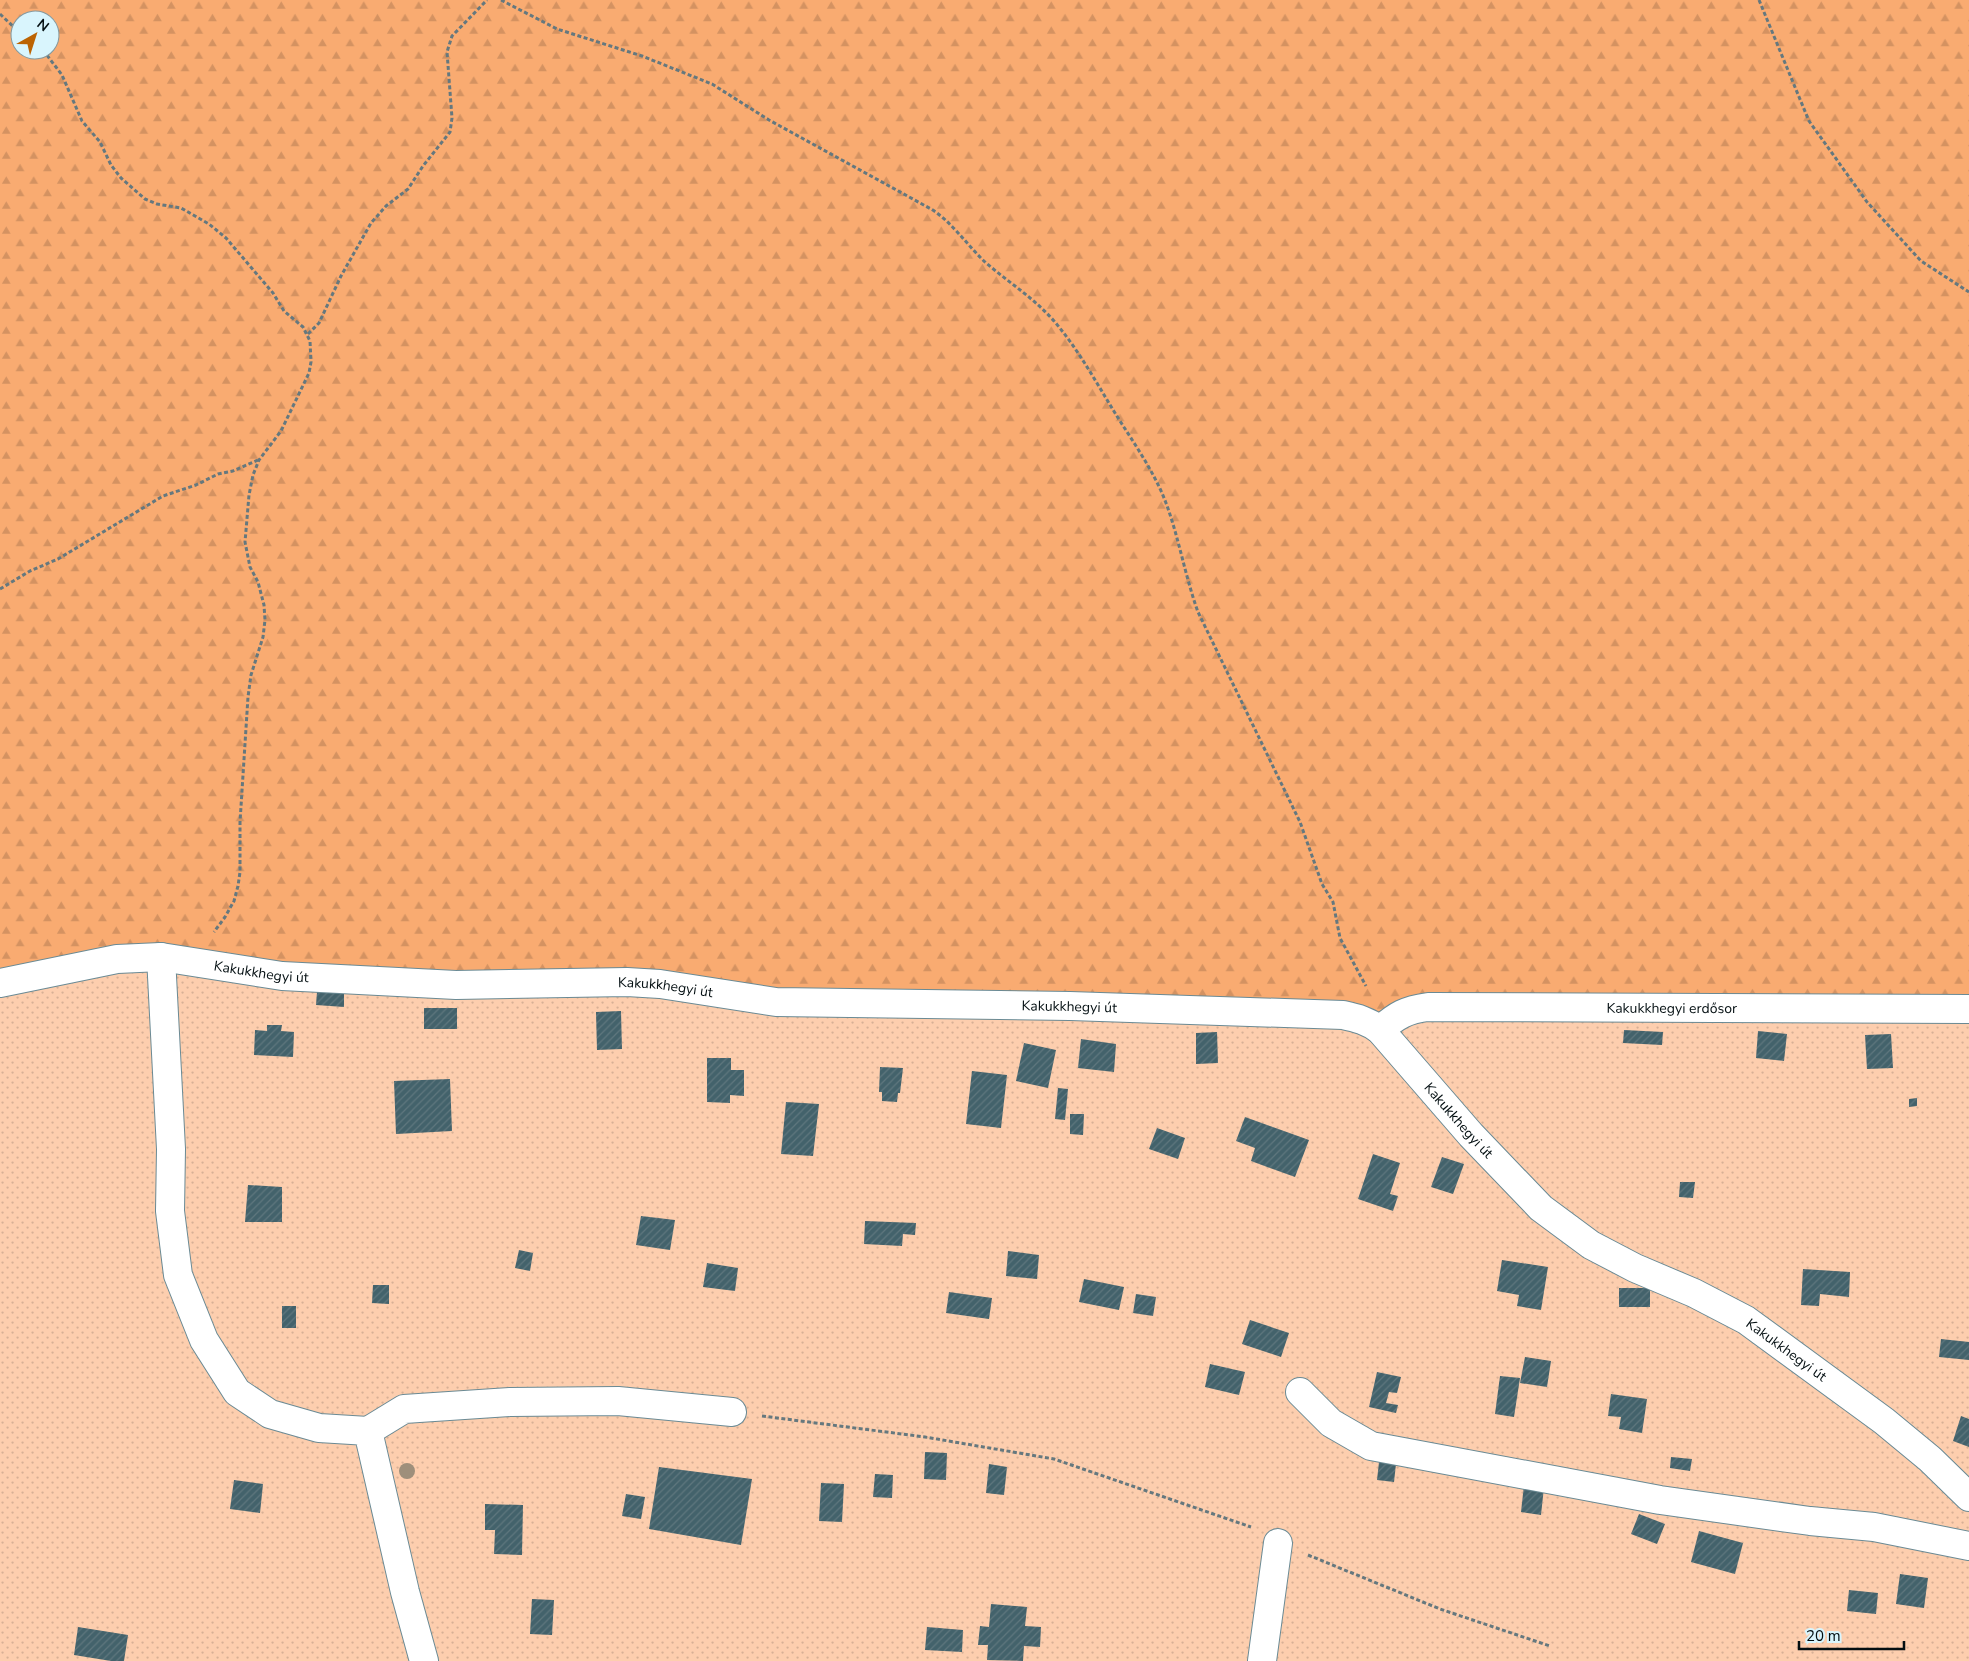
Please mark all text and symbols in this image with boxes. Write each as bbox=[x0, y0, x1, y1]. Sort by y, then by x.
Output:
north arrow bbox=[10, 10, 60, 60]
text: N bbox=[33, 15, 53, 36]
street label: Kakukkhegyi út bbox=[213, 956, 309, 987]
street label: Kakukkhegyi út bbox=[618, 973, 714, 1002]
street label: Kakukkhegyi út bbox=[1021, 996, 1117, 1018]
street label: Kakukkhegyi erdősor bbox=[1606, 999, 1737, 1018]
street label: Kakukkhegyi út bbox=[1420, 1079, 1497, 1163]
street label: Kakukkhegyi út bbox=[1742, 1314, 1830, 1386]
scale bar bbox=[1799, 1618, 1904, 1650]
text: 20 m bbox=[1806, 1626, 1841, 1646]

